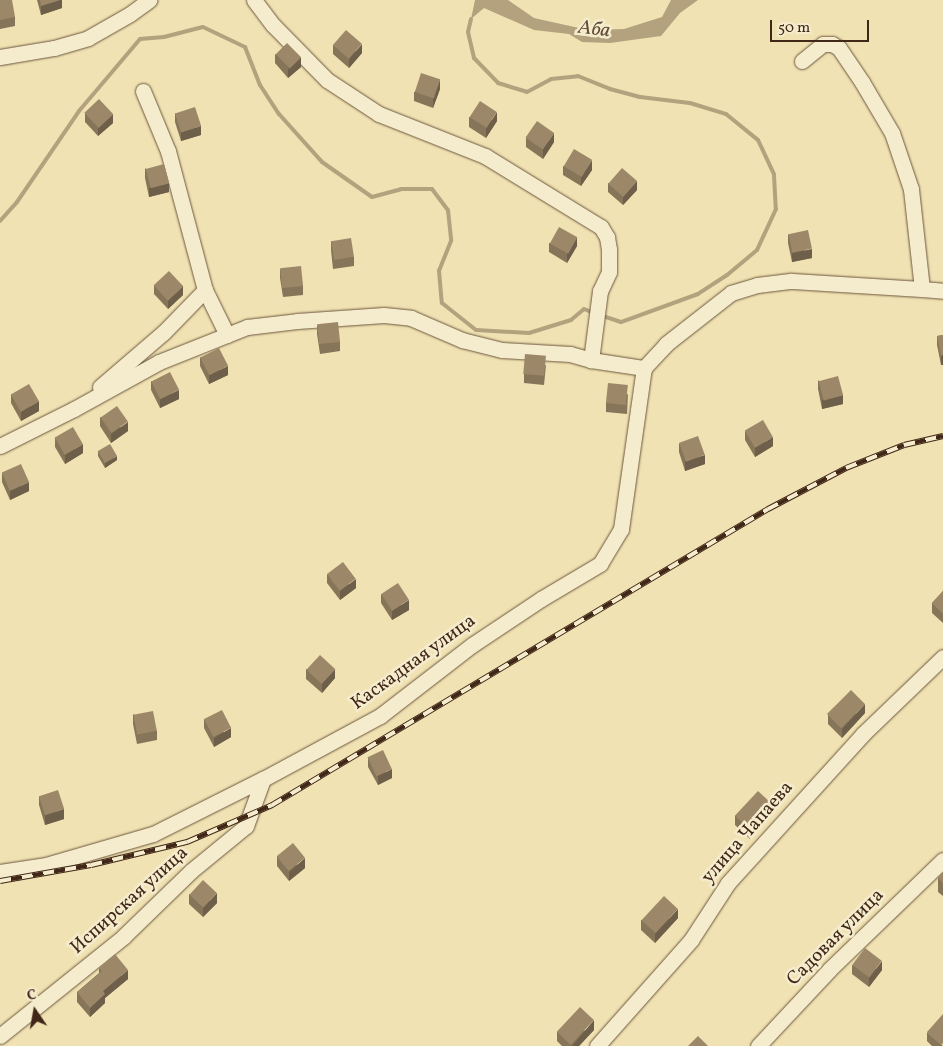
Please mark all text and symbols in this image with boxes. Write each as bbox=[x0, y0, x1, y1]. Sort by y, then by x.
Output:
scale bar bbox=[773, 10, 872, 42]
water label: Аба bbox=[577, 16, 611, 44]
text: 50 m bbox=[778, 18, 810, 39]
street label: Каскадная улица bbox=[347, 610, 481, 716]
street label: улица Чапаева bbox=[697, 777, 799, 889]
street label: Испирская улица bbox=[66, 842, 194, 960]
street label: Садовая улица bbox=[783, 885, 889, 991]
north arrow bbox=[10, 986, 60, 1036]
text: С bbox=[25, 986, 38, 1006]

